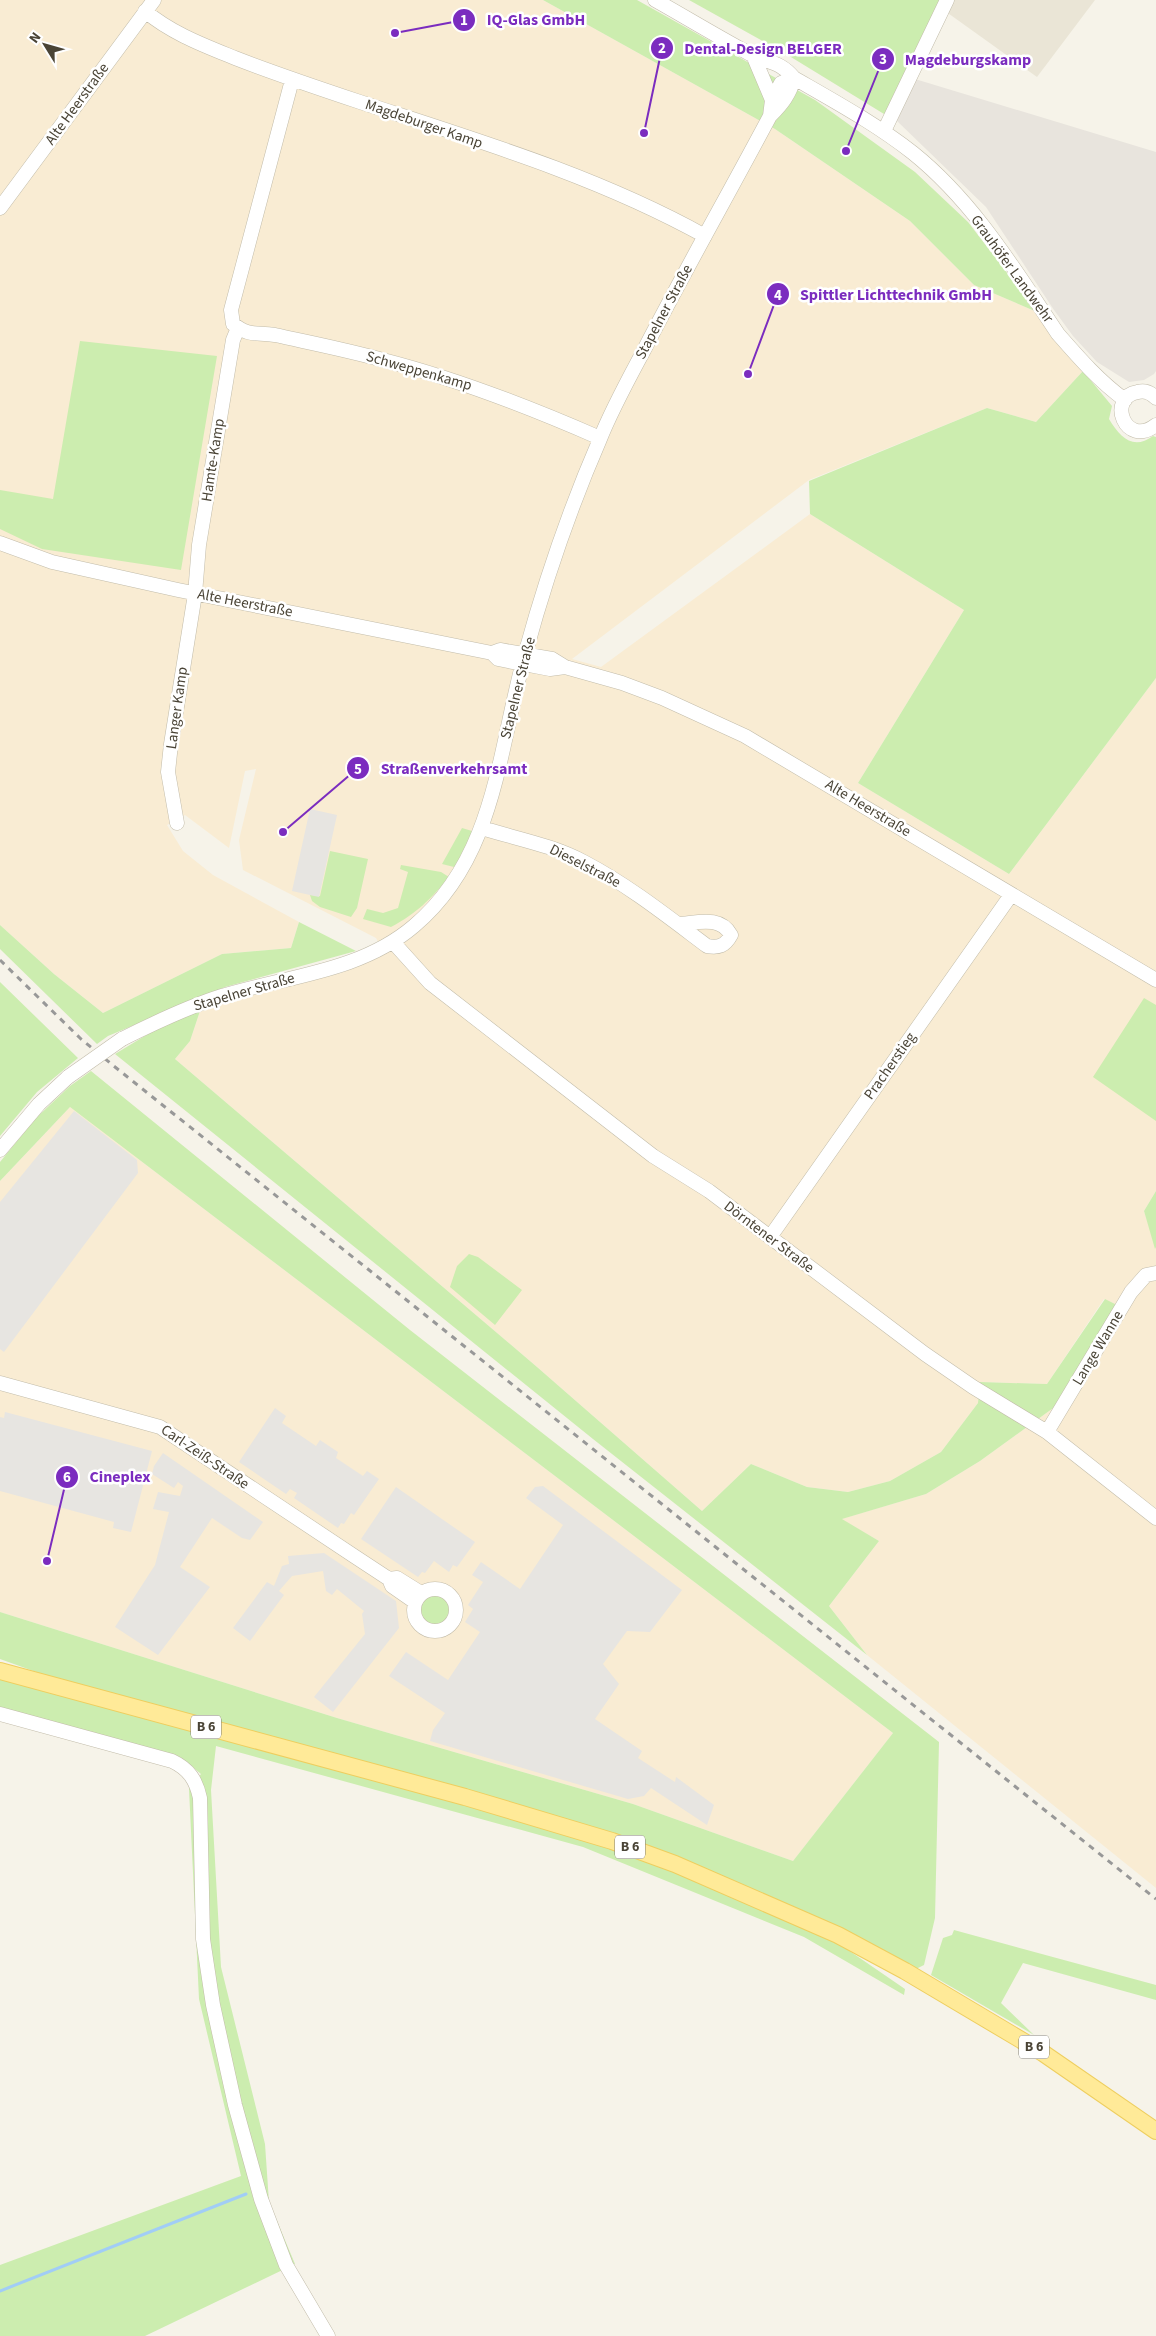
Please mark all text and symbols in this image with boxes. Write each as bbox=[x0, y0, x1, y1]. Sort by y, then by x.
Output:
callout: IQ-Glas GmbH bbox=[452, 4, 595, 35]
text: IQ-Glas GmbH bbox=[487, 9, 585, 31]
text: 1 bbox=[460, 10, 468, 31]
north arrow bbox=[20, 20, 70, 70]
text: N bbox=[25, 28, 46, 48]
callout: Dental-Design BELGER bbox=[649, 33, 852, 64]
text: 2 bbox=[658, 38, 666, 59]
text: Dental-Design BELGER bbox=[684, 38, 842, 60]
callout: Magdeburgskamp bbox=[870, 44, 1042, 75]
text: 3 bbox=[879, 49, 887, 70]
text: Magdeburgskamp bbox=[905, 49, 1031, 71]
street label: Alte Heerstraße bbox=[40, 59, 114, 149]
street label: Magdeburger Kamp bbox=[362, 94, 486, 154]
street label: Grauhöfer Landwehr bbox=[966, 211, 1059, 328]
street label: Stapelner Straße bbox=[630, 261, 698, 363]
callout: Spittler Lichttechnik GmbH bbox=[765, 279, 1002, 310]
text: Spittler Lichttechnik GmbH bbox=[800, 284, 992, 306]
text: 4 bbox=[774, 285, 782, 306]
street label: Schweppenkamp bbox=[364, 346, 474, 396]
street label: Hamte-Kamp bbox=[196, 417, 230, 503]
street label: Alte Heerstraße bbox=[196, 583, 294, 623]
street label: Stapelner Straße bbox=[495, 635, 541, 741]
street label: Langer Kamp bbox=[161, 665, 193, 751]
callout: Straßenverkehrsamt bbox=[346, 753, 538, 784]
text: Straßenverkehrsamt bbox=[381, 758, 527, 780]
text: 5 bbox=[354, 759, 362, 780]
street label: Alte Heerstraße bbox=[821, 774, 915, 842]
street label: Dieselstraße bbox=[546, 839, 624, 893]
street label: Stapelner Straße bbox=[191, 967, 297, 1017]
street label: Pracherstieg bbox=[859, 1028, 921, 1104]
street label: Dörntener Straße bbox=[719, 1196, 819, 1278]
street label: Lange Wanne bbox=[1067, 1307, 1129, 1389]
street label: Carl-Zeiß-Straße bbox=[157, 1420, 253, 1494]
callout: Cineplex bbox=[55, 1461, 161, 1492]
text: Cineplex bbox=[89, 1466, 151, 1488]
text: 6 bbox=[63, 1467, 71, 1488]
road number: B 6 bbox=[191, 1715, 221, 1738]
road number: B 6 bbox=[615, 1835, 645, 1858]
road number: B 6 bbox=[1019, 2035, 1049, 2058]

